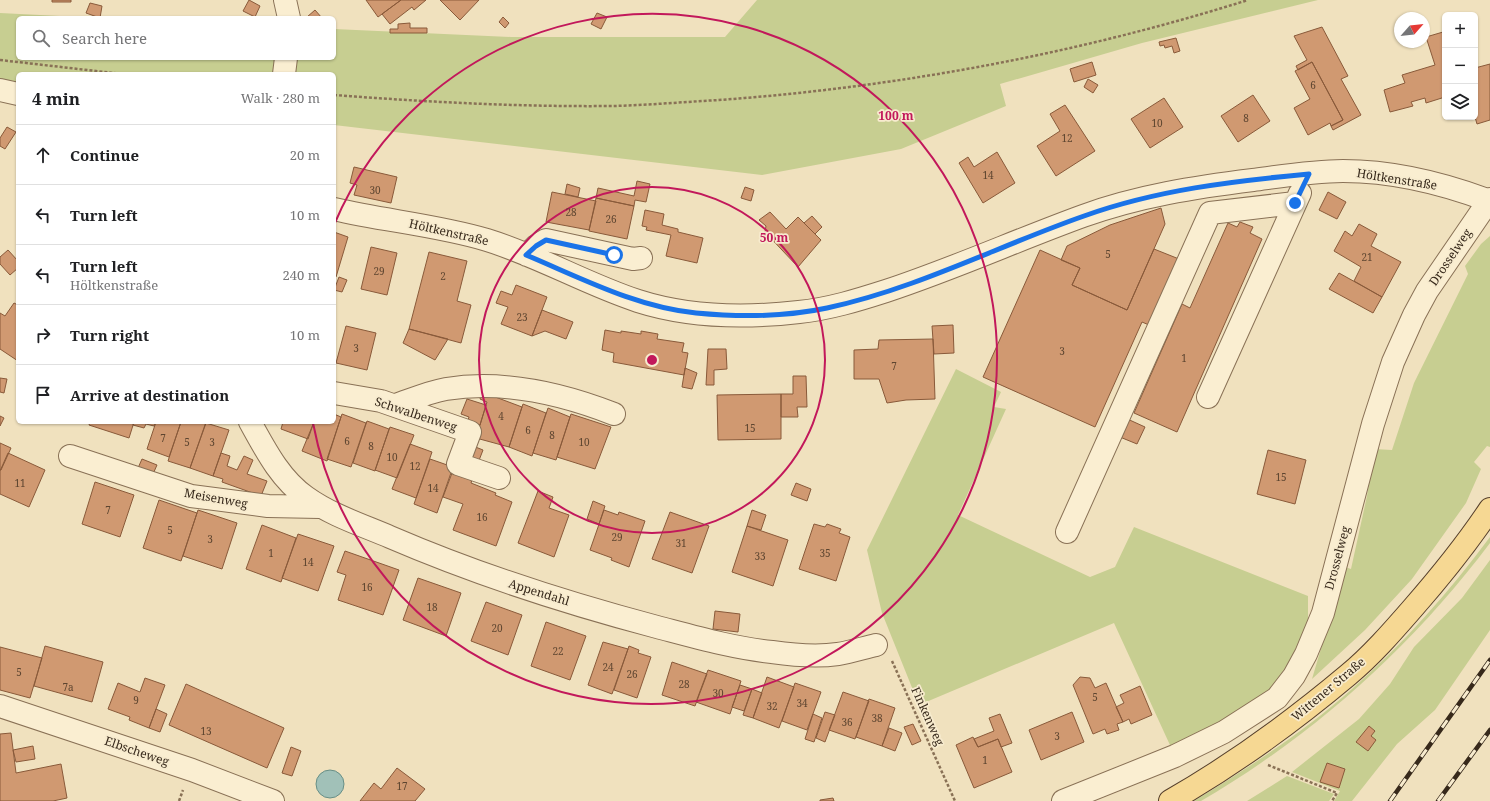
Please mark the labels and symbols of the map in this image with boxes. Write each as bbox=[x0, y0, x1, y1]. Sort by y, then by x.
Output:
north arrow bbox=[1394, 12, 1430, 48]
house number: 6 bbox=[1310, 78, 1316, 92]
text: 100 m bbox=[878, 107, 914, 124]
house number: 8 bbox=[1243, 111, 1249, 125]
house number: 10 bbox=[1151, 116, 1163, 130]
house number: 12 bbox=[1061, 131, 1073, 145]
street label: Höltkenstraße bbox=[1356, 164, 1438, 194]
house number: 14 bbox=[982, 168, 994, 182]
house number: 30 bbox=[369, 183, 381, 197]
route end bbox=[1286, 194, 1304, 212]
house number: 28 bbox=[565, 205, 577, 219]
house number: 26 bbox=[605, 212, 617, 226]
street label: Höltkenstraße bbox=[407, 215, 491, 249]
street label: Drosselweg bbox=[1425, 225, 1476, 289]
text: 50 m bbox=[760, 229, 788, 246]
route start bbox=[605, 246, 623, 264]
house number: 5 bbox=[1105, 247, 1111, 261]
house number: 21 bbox=[1361, 250, 1373, 264]
house number: 29 bbox=[373, 264, 385, 278]
house number: 2 bbox=[440, 269, 446, 283]
house number: 23 bbox=[516, 310, 528, 324]
house number: 3 bbox=[353, 341, 359, 355]
house number: 3 bbox=[1059, 344, 1065, 358]
house number: 1 bbox=[1181, 351, 1187, 365]
centre of rings bbox=[645, 353, 659, 367]
house number: 7 bbox=[891, 359, 897, 373]
street label: Schwalbenweg bbox=[373, 393, 460, 435]
house number: 4 bbox=[498, 409, 504, 423]
house number: 15 bbox=[744, 421, 756, 435]
house number: 6 bbox=[525, 423, 531, 437]
house number: 8 bbox=[549, 428, 555, 442]
house number: 7 bbox=[160, 431, 166, 445]
house number: 6 bbox=[344, 434, 350, 448]
house number: 5 bbox=[184, 435, 190, 449]
house number: 3 bbox=[209, 435, 215, 449]
house number: 10 bbox=[578, 435, 590, 449]
house number: 8 bbox=[368, 439, 374, 453]
house number: 10 bbox=[386, 450, 398, 464]
house number: 12 bbox=[409, 459, 421, 473]
house number: 15 bbox=[1275, 470, 1287, 484]
house number: 11 bbox=[14, 476, 26, 490]
house number: 14 bbox=[427, 481, 439, 495]
street label: Meisenweg bbox=[183, 484, 250, 512]
house number: 7 bbox=[105, 503, 111, 517]
house number: 16 bbox=[476, 510, 488, 524]
house number: 5 bbox=[167, 523, 173, 537]
street label: Drosselweg bbox=[1320, 524, 1354, 592]
house number: 29 bbox=[611, 530, 623, 544]
house number: 3 bbox=[207, 532, 213, 546]
house number: 31 bbox=[675, 536, 687, 550]
house number: 1 bbox=[268, 546, 274, 560]
house number: 35 bbox=[819, 546, 831, 560]
house number: 33 bbox=[754, 549, 766, 563]
house number: 14 bbox=[302, 555, 314, 569]
street label: Appendahl bbox=[506, 575, 572, 609]
house number: 16 bbox=[361, 580, 373, 594]
house number: 18 bbox=[426, 600, 438, 614]
house number: 20 bbox=[491, 621, 503, 635]
house number: 22 bbox=[552, 644, 564, 658]
street label: Wittener Straße bbox=[1288, 653, 1368, 725]
house number: 24 bbox=[602, 660, 614, 674]
house number: 5 bbox=[16, 665, 22, 679]
house number: 26 bbox=[626, 667, 638, 681]
house number: 28 bbox=[678, 677, 690, 691]
house number: 7a bbox=[62, 680, 74, 694]
street label: Finkenweg bbox=[907, 684, 949, 749]
house number: 30 bbox=[712, 686, 724, 700]
house number: 5 bbox=[1092, 690, 1098, 704]
house number: 9 bbox=[133, 693, 139, 707]
house number: 34 bbox=[796, 696, 808, 710]
house number: 32 bbox=[766, 699, 778, 713]
house number: 38 bbox=[871, 711, 883, 725]
house number: 36 bbox=[841, 715, 853, 729]
house number: 13 bbox=[200, 724, 212, 738]
house number: 3 bbox=[1054, 729, 1060, 743]
street label: Elbscheweg bbox=[102, 732, 172, 770]
house number: 1 bbox=[982, 753, 988, 767]
house number: 17 bbox=[396, 779, 408, 793]

